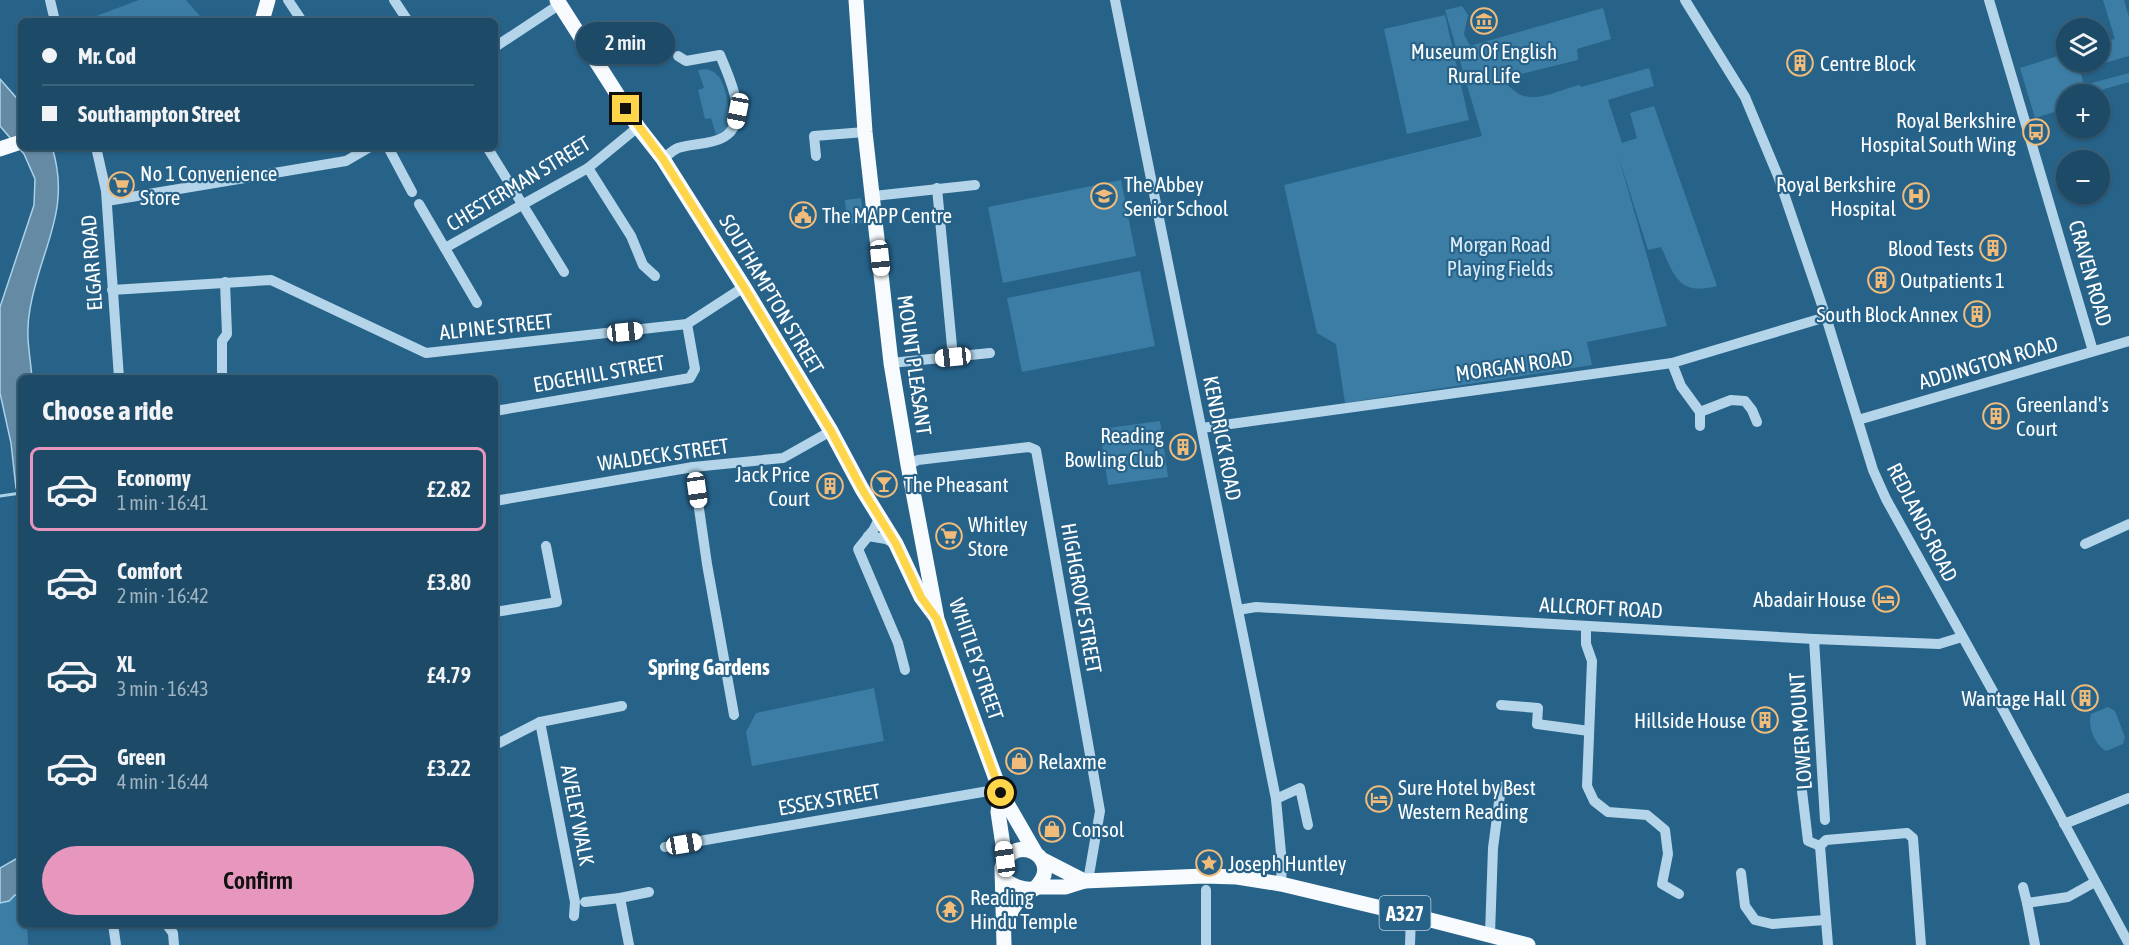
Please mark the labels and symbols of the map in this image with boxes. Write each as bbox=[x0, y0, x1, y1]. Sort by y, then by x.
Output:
museum icon: Museum Of English Rural Life bbox=[1469, 6, 1499, 36]
callout: 2 min bbox=[576, 22, 676, 64]
place label: Museum Of English Rural Life bbox=[1411, 39, 1557, 87]
building icon: Centre Block bbox=[1785, 48, 1815, 78]
place label: Centre Block bbox=[1820, 51, 1916, 75]
car bbox=[726, 92, 750, 130]
route end bbox=[612, 95, 639, 122]
place label: Royal Berkshire Hospital South Wing bbox=[1860, 108, 2016, 156]
bus stop icon: Royal Berkshire Hospital South Wing bbox=[2021, 117, 2051, 147]
street label: CHESTERMAN STREET bbox=[442, 131, 594, 235]
place label: No 1 Convenience Store bbox=[140, 161, 277, 209]
supermarket icon: No 1 Convenience Store bbox=[106, 170, 136, 200]
place label: The Abbey Senior School bbox=[1124, 172, 1229, 220]
place label: Royal Berkshire Hospital bbox=[1776, 172, 1896, 220]
school or university icon: The Abbey Senior School bbox=[1089, 181, 1119, 211]
hospital icon: Royal Berkshire Hospital bbox=[1901, 181, 1931, 211]
public building icon: The MAPP Centre bbox=[788, 200, 818, 230]
place label: The MAPP Centre bbox=[822, 203, 952, 227]
street label: SOUTHAMPTON STREET bbox=[715, 210, 829, 378]
street label: ELGAR ROAD bbox=[76, 214, 106, 312]
street label: CRAVEN ROAD bbox=[2064, 217, 2118, 329]
park label: Morgan Road Playing Fields bbox=[1447, 232, 1553, 280]
building icon: Blood Tests bbox=[1978, 233, 2008, 263]
place label: Blood Tests bbox=[1888, 236, 1974, 260]
car bbox=[869, 239, 891, 277]
building icon: Outpatients 1 bbox=[1866, 265, 1896, 295]
place label: Outpatients 1 bbox=[1900, 268, 2005, 292]
street label: MOUNT PLEASANT bbox=[893, 293, 937, 437]
building icon: South Block Annex bbox=[1962, 299, 1992, 329]
place label: South Block Annex bbox=[1817, 302, 1959, 326]
street label: ALPINE STREET bbox=[438, 308, 554, 344]
car bbox=[606, 321, 644, 343]
street label: ADDINGTON ROAD bbox=[1916, 331, 2060, 393]
street label: MORGAN ROAD bbox=[1454, 345, 1574, 385]
car bbox=[934, 346, 972, 368]
street label: EDGEHILL STREET bbox=[531, 350, 667, 396]
street label: KENDRICK ROAD bbox=[1199, 374, 1247, 502]
place label: Greenland's Court bbox=[2016, 392, 2109, 440]
building icon: Greenland's Court bbox=[1981, 401, 2011, 431]
place label: Reading Bowling Club bbox=[1064, 423, 1164, 471]
building icon: Reading Bowling Club bbox=[1168, 432, 1198, 462]
street label: WALDECK STREET bbox=[596, 433, 730, 475]
street label: REDLANDS ROAD bbox=[1883, 459, 1963, 585]
place label: Jack Price Court bbox=[735, 462, 810, 510]
bar icon: The Pheasant bbox=[869, 469, 899, 499]
car bbox=[686, 471, 708, 509]
building icon: Jack Price Court bbox=[815, 471, 845, 501]
place label: The Pheasant bbox=[904, 472, 1009, 496]
place label: Whitley Store bbox=[968, 512, 1028, 560]
supermarket icon: Whitley Store bbox=[934, 521, 964, 551]
street label: HIGHGROVE STREET bbox=[1057, 521, 1107, 675]
hotel icon: Abadair House bbox=[1871, 584, 1901, 614]
place label: Abadair House bbox=[1753, 587, 1866, 611]
street label: ALLCROFT ROAD bbox=[1539, 592, 1663, 622]
street label: WHITLEY STREET bbox=[945, 595, 1009, 723]
district label: Spring Gardens bbox=[648, 654, 770, 680]
street label: LOWER MOUNT bbox=[1784, 671, 1816, 791]
building icon: Wantage Hall bbox=[2070, 683, 2100, 713]
place label: Wantage Hall bbox=[1962, 686, 2066, 710]
building icon: Hillside House bbox=[1750, 705, 1780, 735]
place label: Hillside House bbox=[1634, 708, 1746, 732]
shop icon: Relaxme bbox=[1004, 746, 1034, 776]
place label: Relaxme bbox=[1038, 749, 1107, 773]
street label: AVELEY WALK bbox=[556, 763, 600, 868]
place label: Sure Hotel by Best Western Reading bbox=[1398, 775, 1536, 823]
street label: ESSEX STREET bbox=[776, 778, 882, 820]
route start bbox=[987, 779, 1014, 806]
hotel icon: Sure Hotel by Best Western Reading bbox=[1364, 784, 1394, 814]
shop icon: Consol bbox=[1037, 814, 1067, 844]
place label: Consol bbox=[1072, 817, 1125, 841]
car bbox=[665, 832, 703, 856]
car bbox=[994, 840, 1016, 878]
place icon: Joseph Huntley bbox=[1194, 848, 1224, 878]
place label: Joseph Huntley bbox=[1228, 851, 1347, 875]
place label: Reading Hindu Temple bbox=[970, 885, 1078, 933]
temple icon: Reading Hindu Temple bbox=[935, 894, 965, 924]
road number: A327 bbox=[1380, 896, 1430, 930]

